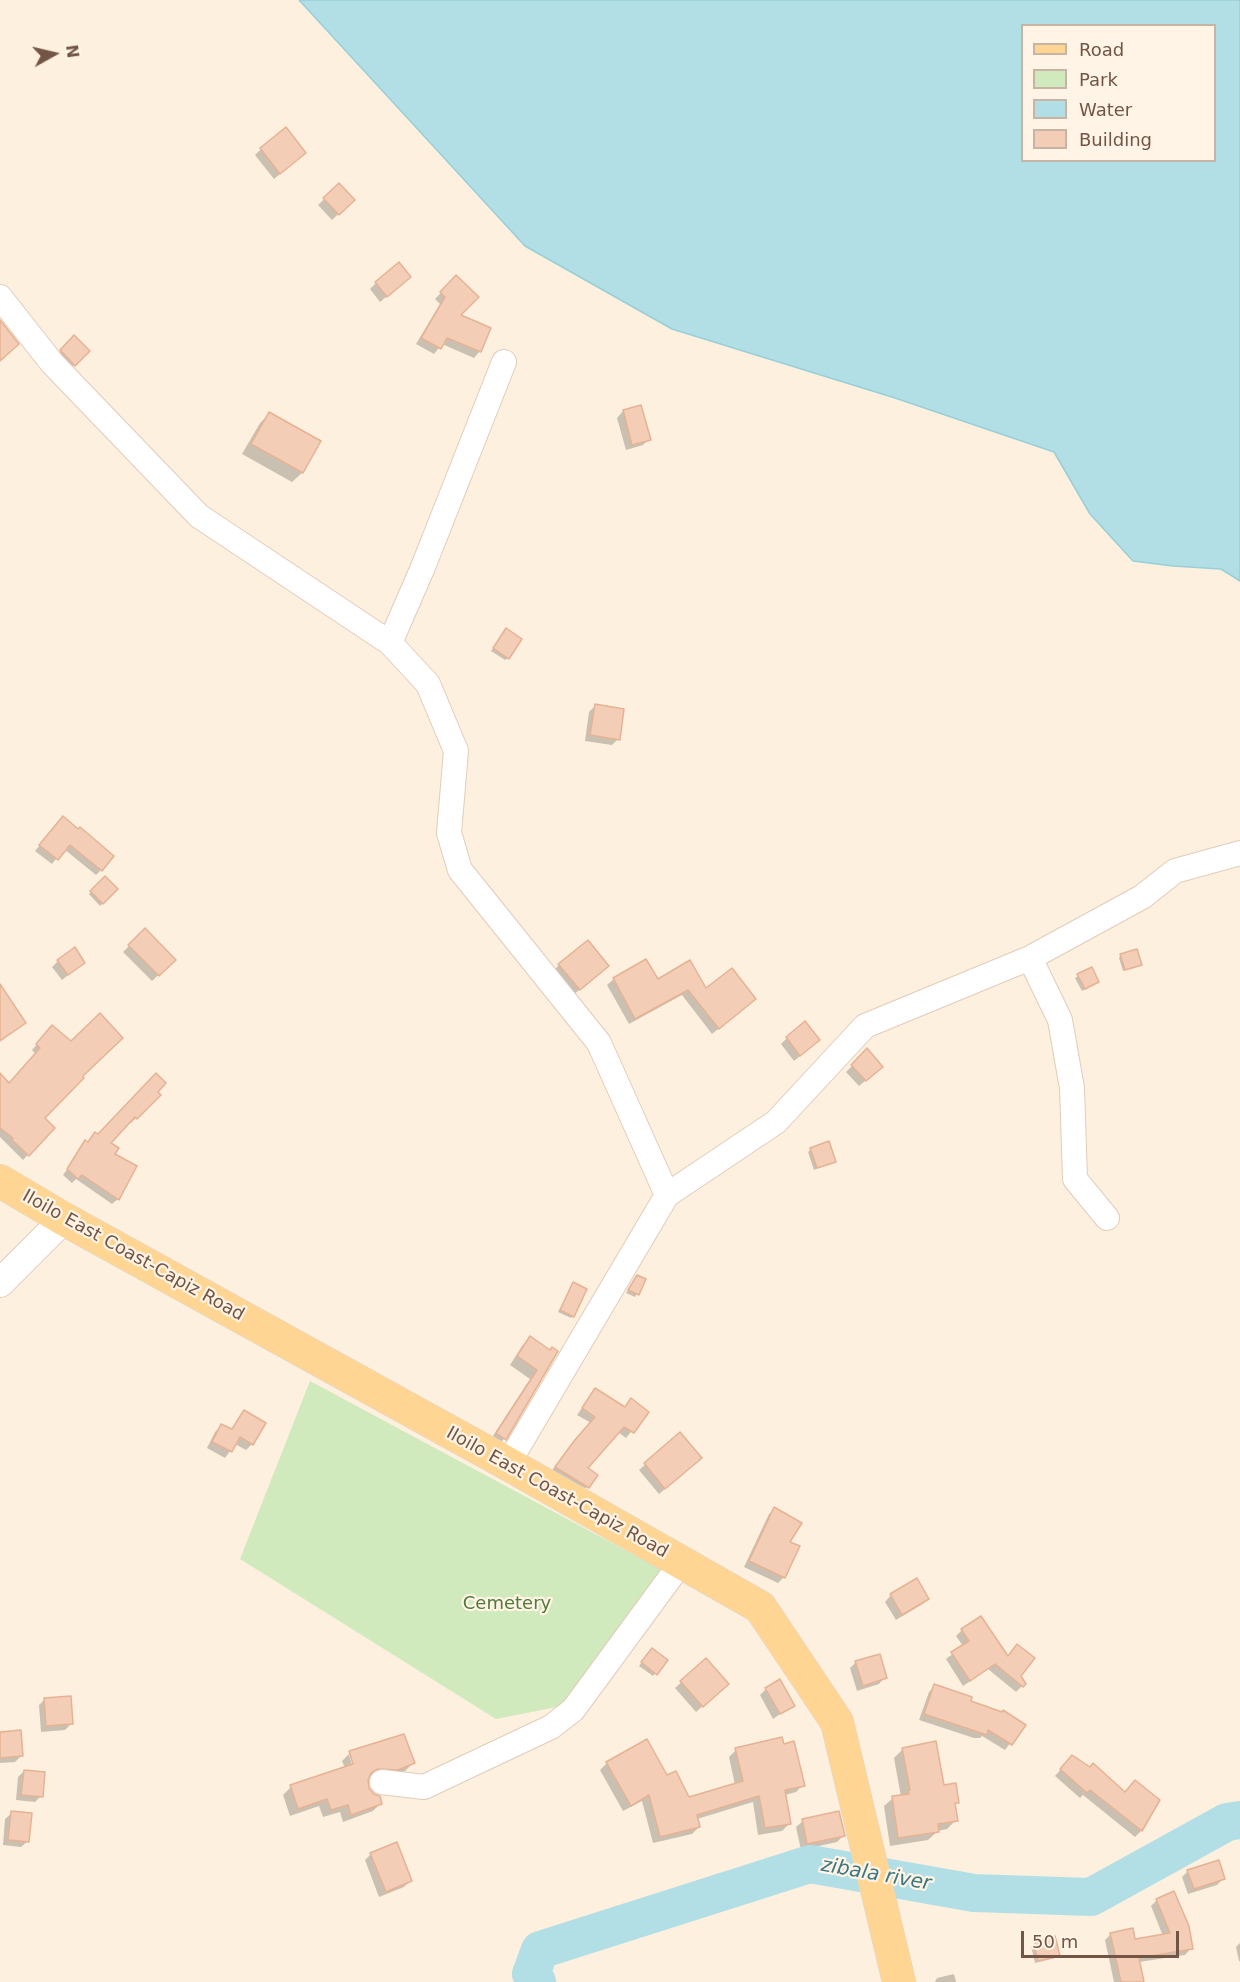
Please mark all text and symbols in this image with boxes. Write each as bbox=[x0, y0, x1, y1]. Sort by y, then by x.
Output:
north arrow bbox=[24, 24, 84, 84]
legend bbox=[1021, 24, 1216, 162]
text: Road bbox=[1079, 39, 1124, 60]
text: N bbox=[62, 43, 83, 59]
text: Park bbox=[1079, 69, 1118, 90]
text: Water bbox=[1079, 99, 1132, 120]
text: Building bbox=[1079, 129, 1152, 150]
street label: Iloilo East Coast-Capiz Road bbox=[18, 1186, 248, 1326]
street label: Iloilo East Coast-Capiz Road bbox=[442, 1423, 672, 1563]
park label: Cemetery bbox=[463, 1593, 551, 1615]
water label: zibala river bbox=[819, 1854, 933, 1896]
scale bar bbox=[1024, 1919, 1182, 1957]
text: 50 m bbox=[1032, 1931, 1078, 1952]

